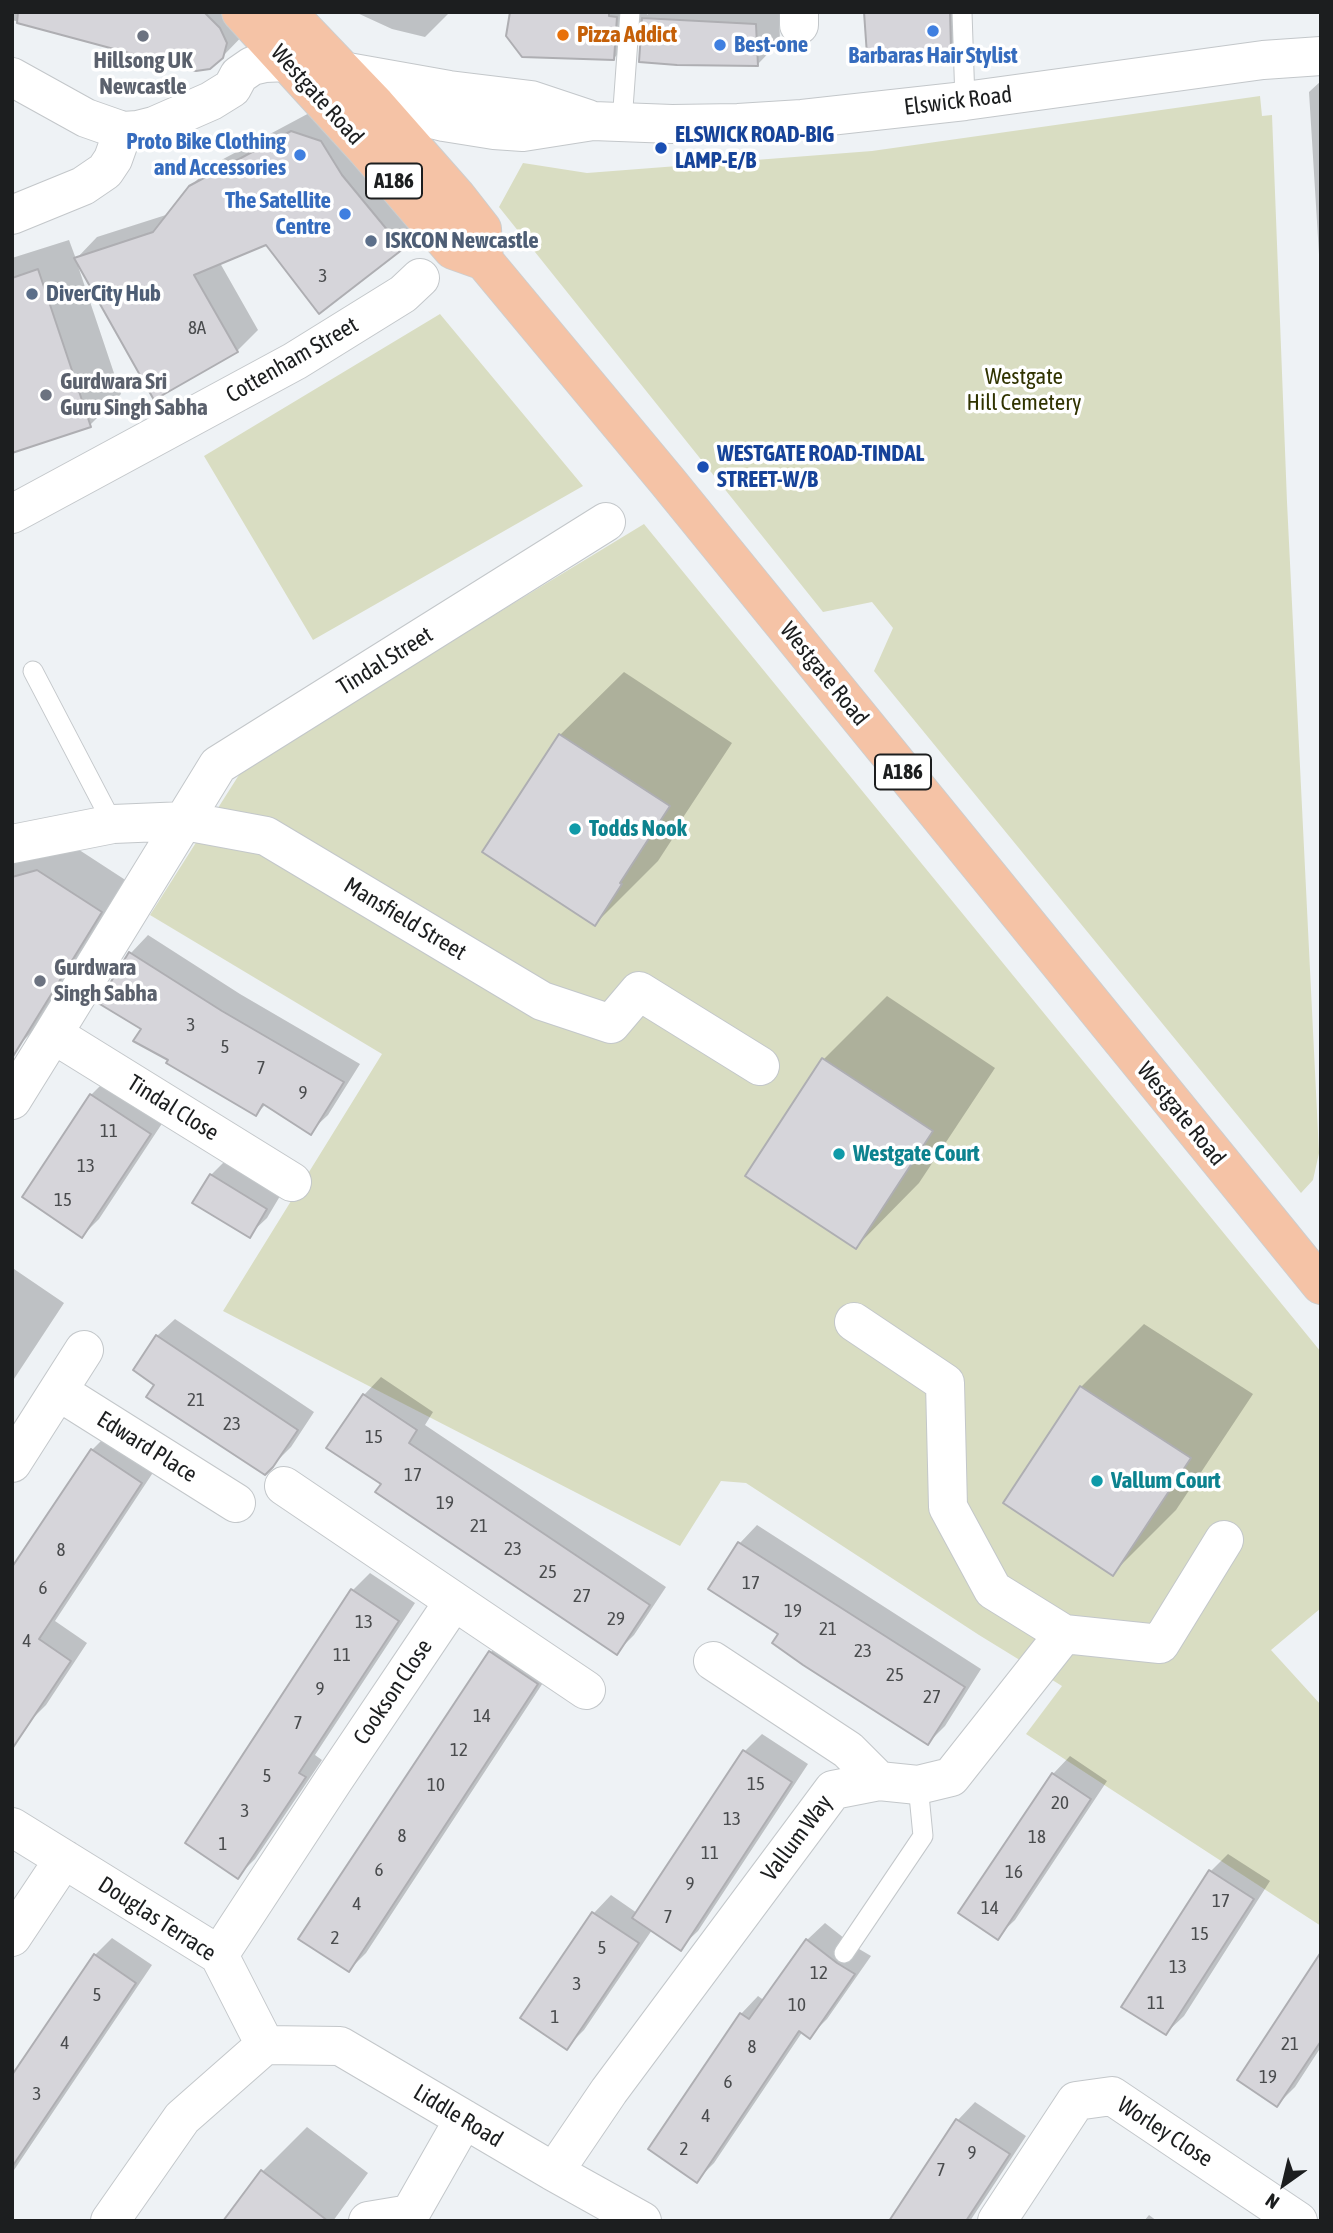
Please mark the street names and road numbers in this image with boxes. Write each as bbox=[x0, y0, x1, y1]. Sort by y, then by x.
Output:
street label: Westgate Road bbox=[265, 39, 369, 151]
street label: Elswick Road bbox=[902, 81, 1014, 121]
road number: A186 bbox=[366, 164, 422, 198]
street label: Cottenham Street bbox=[221, 311, 363, 409]
street label: Westgate Road bbox=[774, 617, 874, 731]
street label: Tindal Street bbox=[332, 621, 438, 701]
road number: A186 bbox=[875, 754, 931, 790]
street label: Mansfield Street bbox=[339, 872, 471, 966]
street label: Westgate Road bbox=[1131, 1057, 1231, 1171]
street label: Tindal Close bbox=[122, 1069, 224, 1147]
street label: Edward Place bbox=[92, 1405, 202, 1489]
street label: Cookson Close bbox=[348, 1634, 438, 1750]
street label: Vallum Way bbox=[756, 1790, 838, 1886]
street label: Douglas Terrace bbox=[93, 1871, 221, 1967]
street label: Liddle Road bbox=[408, 2079, 508, 2153]
street label: Worley Close bbox=[1112, 2091, 1218, 2173]

